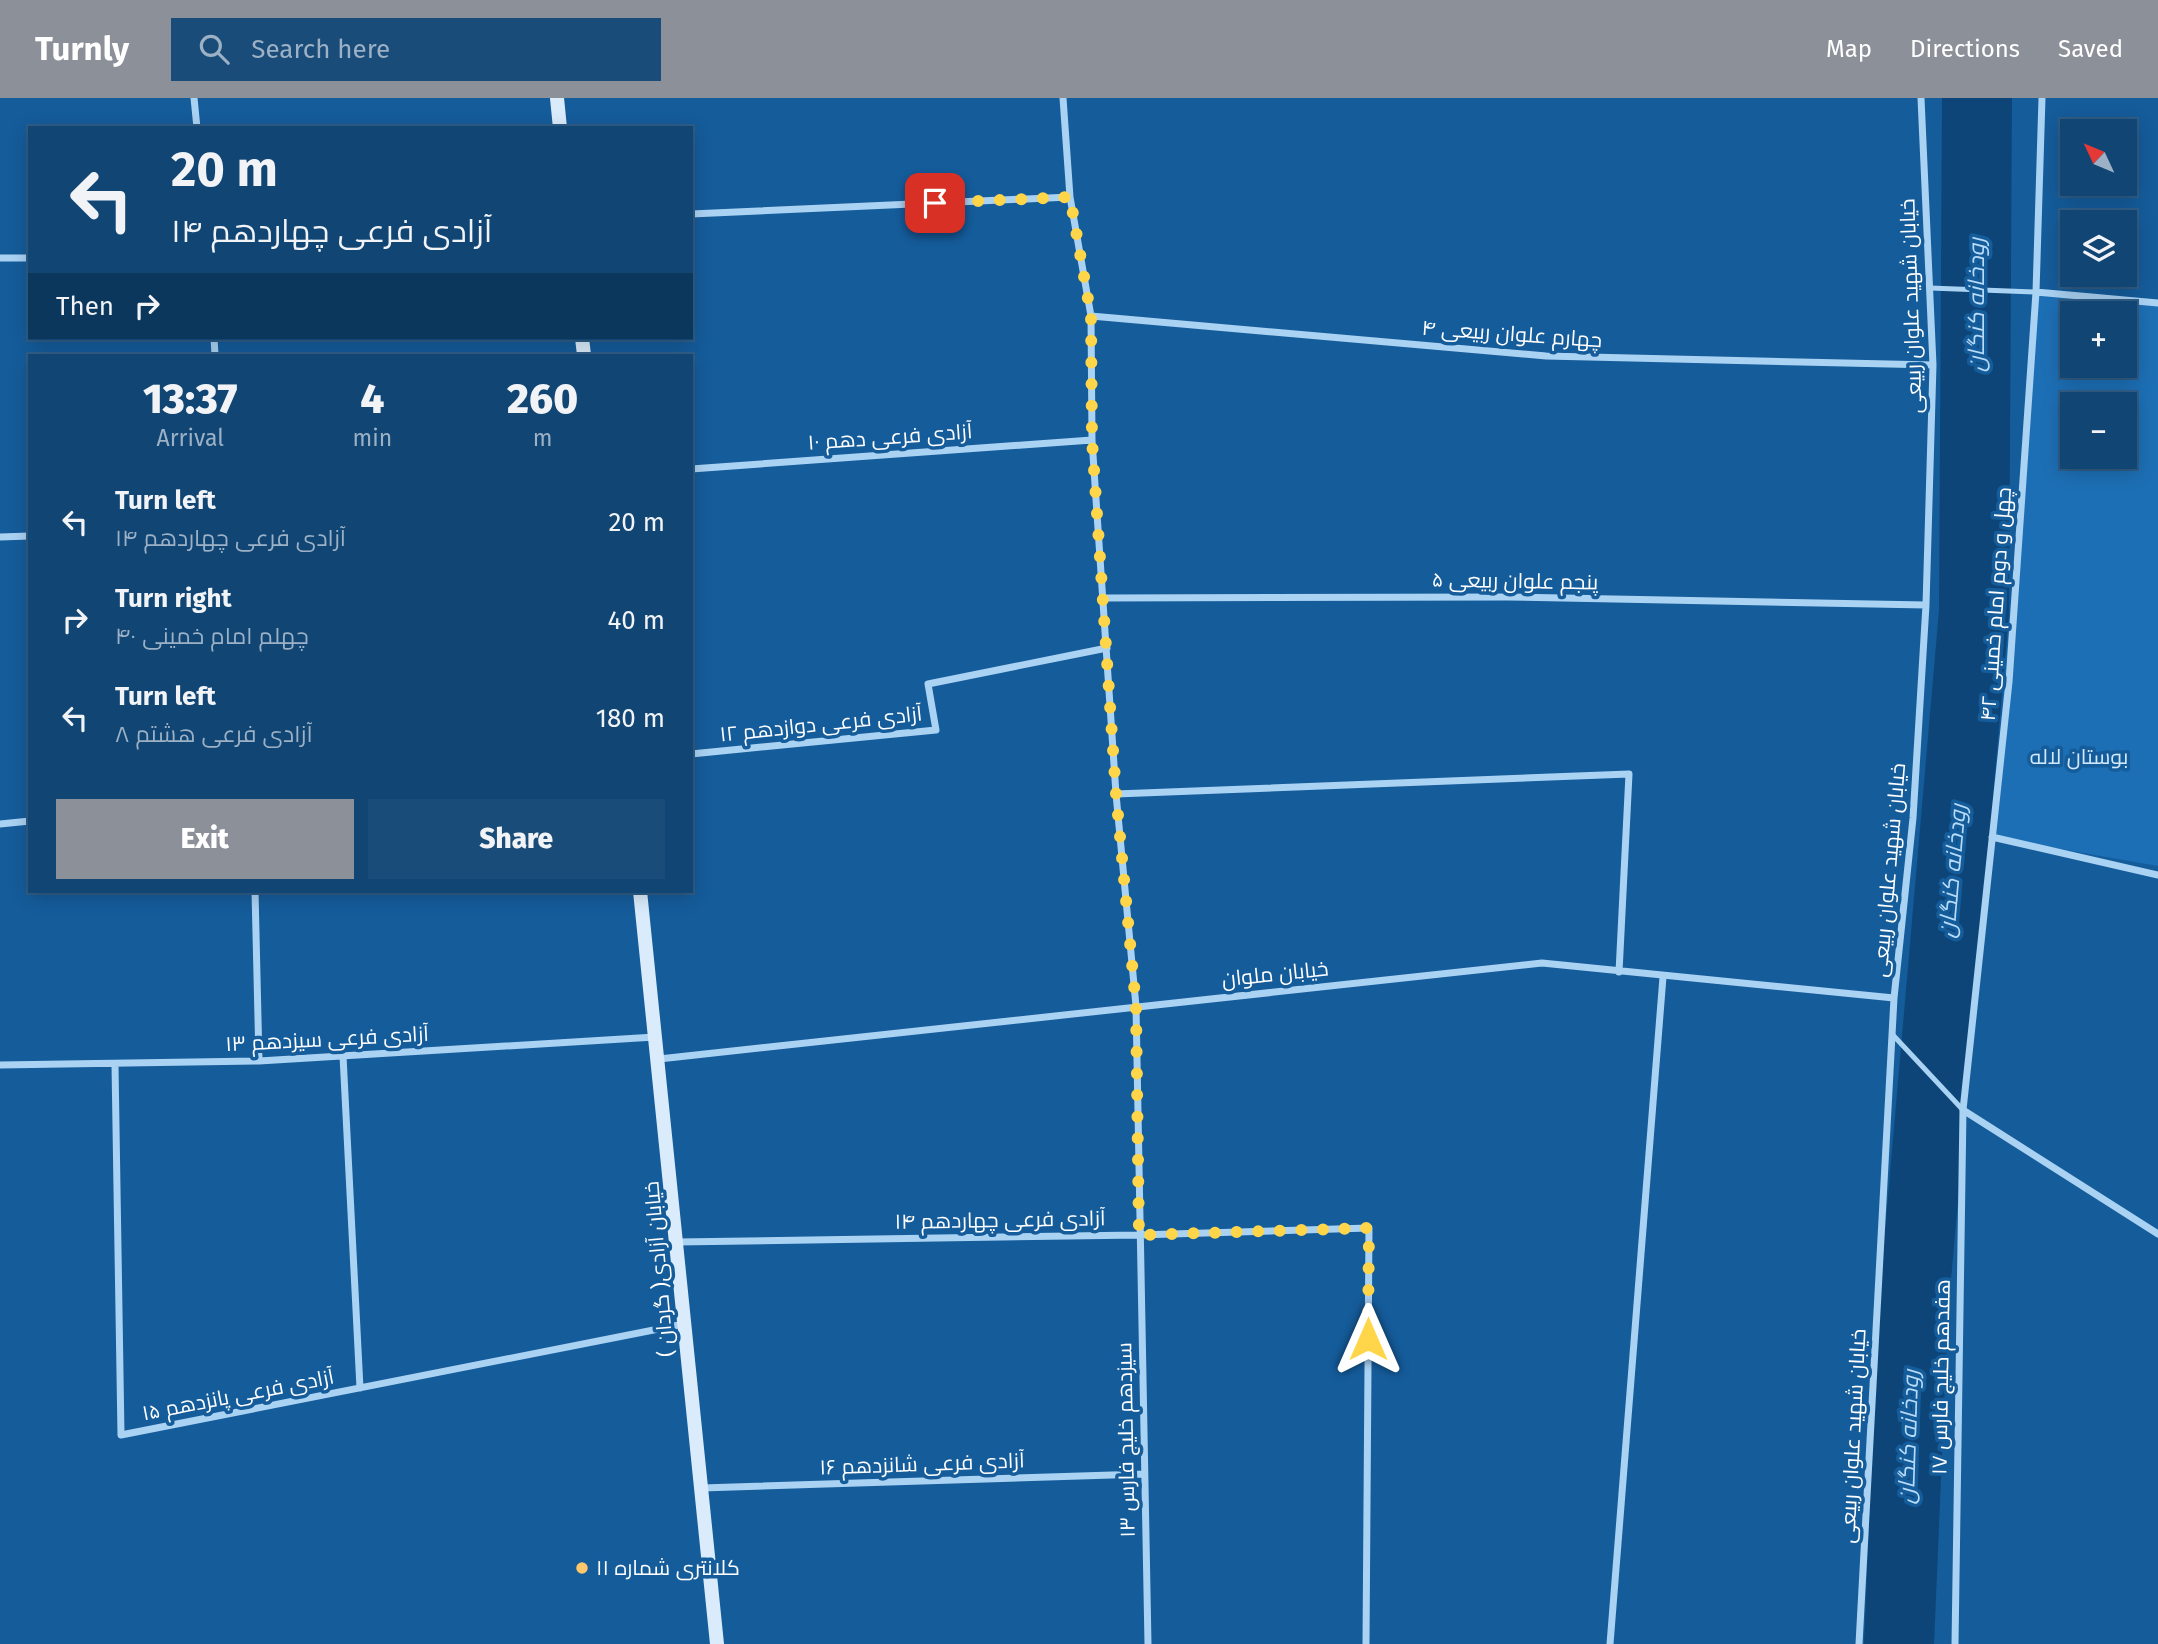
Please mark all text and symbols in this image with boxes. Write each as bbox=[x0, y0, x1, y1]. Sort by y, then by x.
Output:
search box bbox=[171, 18, 661, 81]
text: Turnly bbox=[35, 29, 129, 69]
icon: search bbox=[195, 30, 233, 68]
text: Search here bbox=[251, 34, 390, 65]
text: Map bbox=[1826, 35, 1872, 63]
text: Directions bbox=[1910, 35, 2020, 63]
text: Saved bbox=[2058, 35, 2123, 63]
north arrow bbox=[2060, 119, 2137, 196]
map controls bbox=[2060, 119, 2137, 469]
text: 20 m bbox=[171, 140, 278, 199]
icon: left bbox=[56, 154, 147, 245]
pin bbox=[905, 173, 965, 233]
icon: arrive bbox=[916, 184, 954, 222]
street label: خیابان شهید علوان ربیعی bbox=[1894, 198, 1928, 414]
button: layers bbox=[2060, 210, 2137, 287]
text: آزادی فرعی چهاردهم ۱۴ bbox=[171, 212, 492, 250]
water label: رودخانه کنگان bbox=[1962, 236, 1990, 372]
icon: right bbox=[128, 287, 166, 325]
text: Then bbox=[56, 291, 114, 322]
button: + bbox=[2060, 301, 2137, 378]
street label: چهارم علوان ربیعی ۴ bbox=[1421, 315, 1603, 354]
text: 13:37 bbox=[143, 374, 238, 424]
text: 4 bbox=[360, 374, 384, 424]
text: 260 bbox=[507, 374, 578, 424]
button: − bbox=[2060, 392, 2137, 469]
street label: آزادی فرعی دهم ۱۰ bbox=[807, 418, 974, 457]
text: Arrival bbox=[157, 424, 224, 452]
text: min bbox=[352, 424, 392, 452]
text: m bbox=[533, 424, 552, 452]
text: Turn left bbox=[115, 485, 216, 516]
street label: چهل و دوم امام خمینی ۴۲ bbox=[1975, 486, 2018, 722]
icon: left bbox=[56, 503, 94, 541]
text: 20 m bbox=[608, 507, 665, 538]
text: آزادی فرعی چهاردهم ۱۴ bbox=[115, 524, 346, 552]
street label: پنجم علوان ربیعی ۵ bbox=[1432, 567, 1599, 596]
text: Turn right bbox=[115, 583, 232, 614]
icon: right bbox=[56, 601, 94, 639]
text: 40 m bbox=[607, 605, 665, 636]
text: چهلم امام خمینی ۴۰ bbox=[115, 622, 309, 650]
text: Turn left bbox=[115, 681, 216, 712]
icon: left bbox=[56, 699, 94, 737]
street label: آزادی فرعی دوازدهم ۱۲ bbox=[718, 700, 924, 749]
text: 180 m bbox=[596, 703, 665, 734]
text: آزادی فرعی هشتم ۸ bbox=[115, 720, 313, 748]
park label: بوستان لاله bbox=[2030, 744, 2128, 770]
street label: خیابان شهید علوان ربیعی bbox=[1867, 762, 1911, 978]
button: Exit bbox=[56, 799, 354, 879]
button: Share bbox=[368, 799, 665, 879]
water label: رودخانه کنگان bbox=[1932, 801, 1972, 939]
street label: خیابان ملوان bbox=[1220, 955, 1330, 993]
street label: آزادی فرعی سیزدهم ۱۳ bbox=[225, 1021, 430, 1058]
street label: خیابان آزادی( گردان ) bbox=[638, 1180, 680, 1358]
street label: آزادی فرعی چهاردهم ۱۴ bbox=[894, 1205, 1106, 1236]
street label: هفدهم خلیج فارس ۱۷ bbox=[1926, 1279, 1957, 1475]
position arrow bbox=[1331, 1302, 1405, 1376]
street label: خیابان شهید علوان ربیعی bbox=[1834, 1328, 1872, 1544]
street label: سیزدهم خلیج فارس ۱۳ bbox=[1111, 1342, 1142, 1538]
street label: آزادی فرعی پانزدهم ۱۵ bbox=[140, 1364, 337, 1427]
water label: رودخانه کنگان bbox=[1892, 1368, 1924, 1505]
street label: آزادی فرعی شانزدهم ۱۶ bbox=[819, 1447, 1025, 1482]
place label: کلانتری شماره ۱۱ bbox=[596, 1555, 740, 1581]
marker: کلانتری شماره ۱۱ bbox=[574, 1560, 590, 1576]

